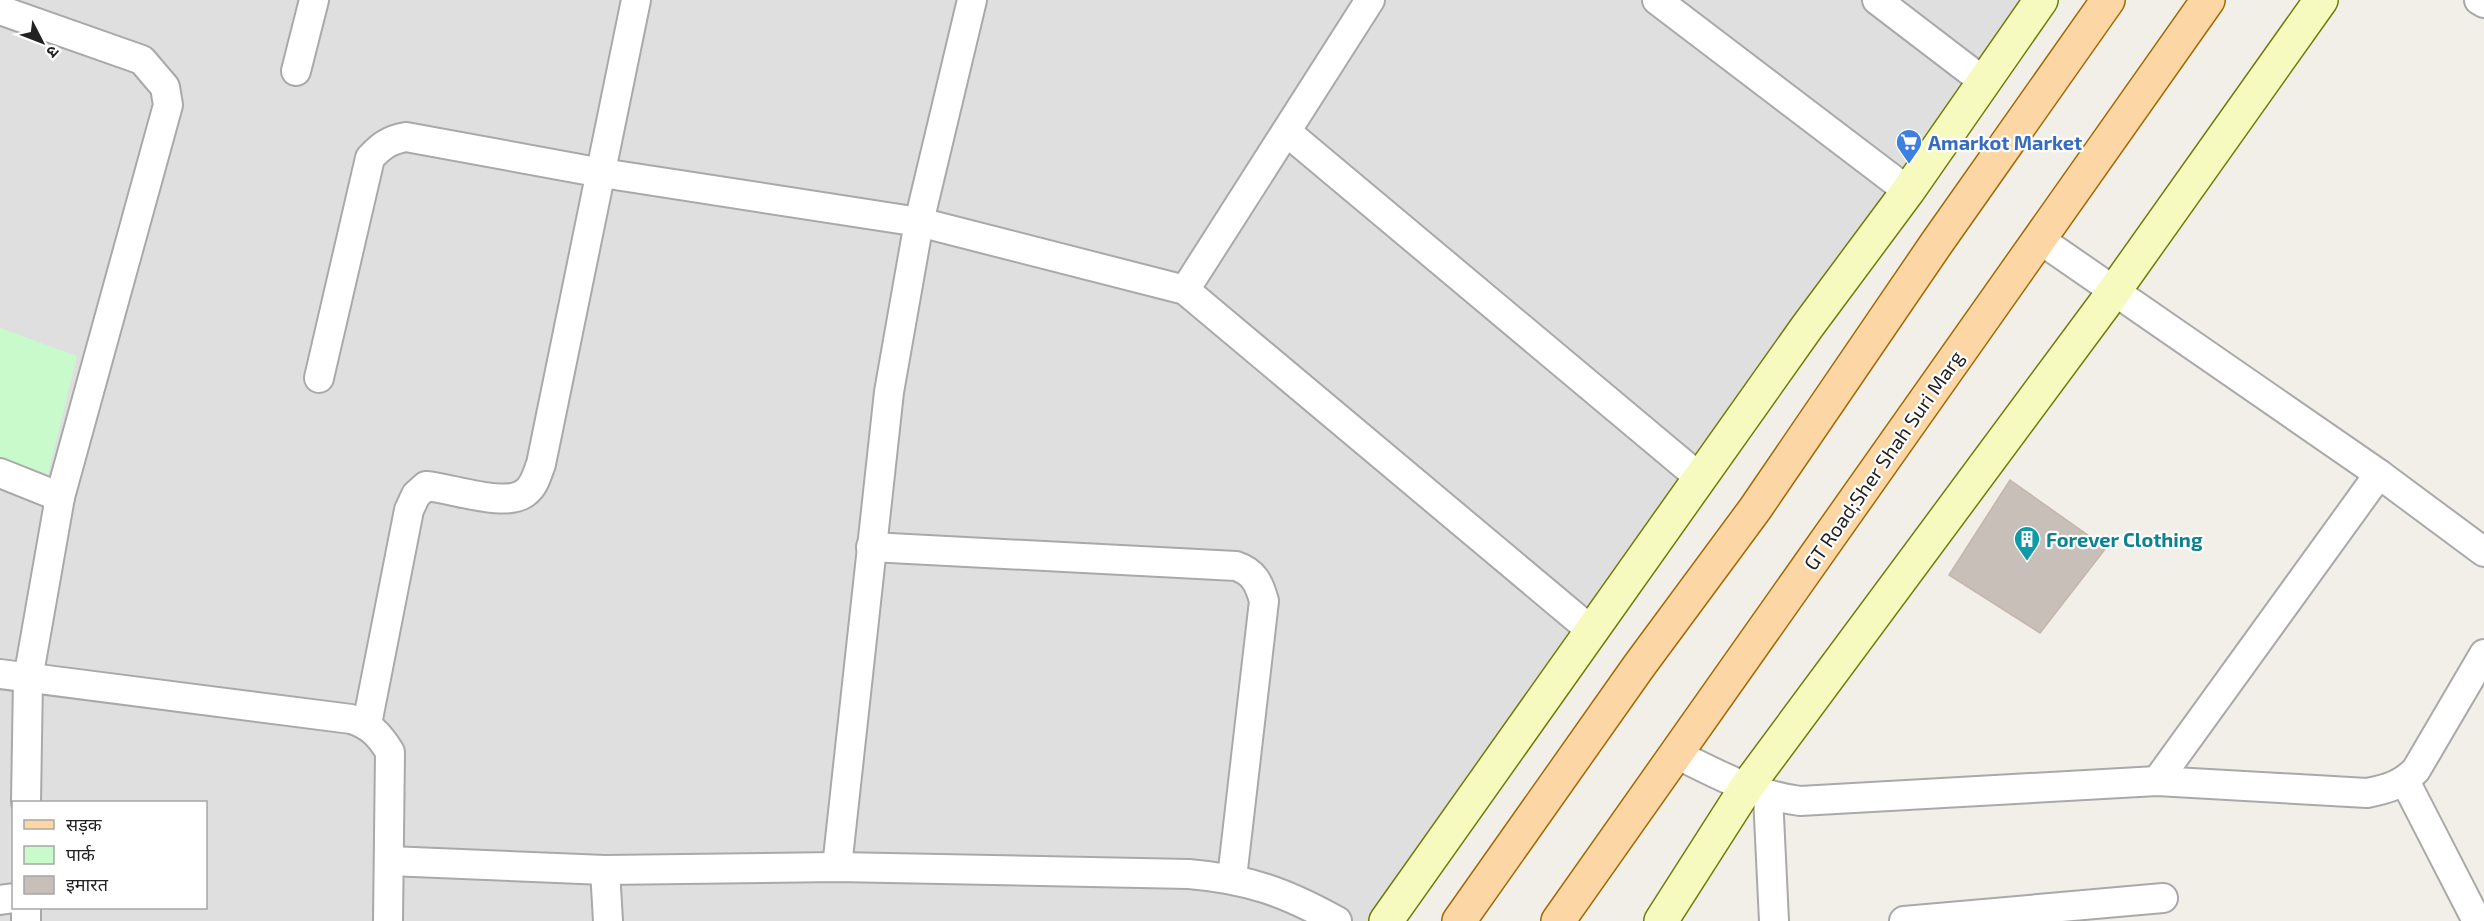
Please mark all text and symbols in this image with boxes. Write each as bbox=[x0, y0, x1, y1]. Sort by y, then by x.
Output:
north arrow bbox=[12, 12, 72, 72]
text: उ bbox=[43, 43, 64, 63]
supermarket icon: Amarkot Market bbox=[1894, 127, 1924, 165]
place label: Amarkot Market bbox=[1928, 130, 2082, 154]
street label: GT Road;Sher Shah Suri Marg bbox=[1798, 346, 1968, 574]
building icon: Forever Clothing bbox=[2012, 524, 2042, 562]
place label: Forever Clothing bbox=[2046, 527, 2203, 551]
legend bbox=[12, 801, 207, 909]
text: सड़क bbox=[66, 813, 103, 835]
text: पार्क bbox=[66, 843, 96, 865]
text: इमारत bbox=[66, 873, 109, 895]

